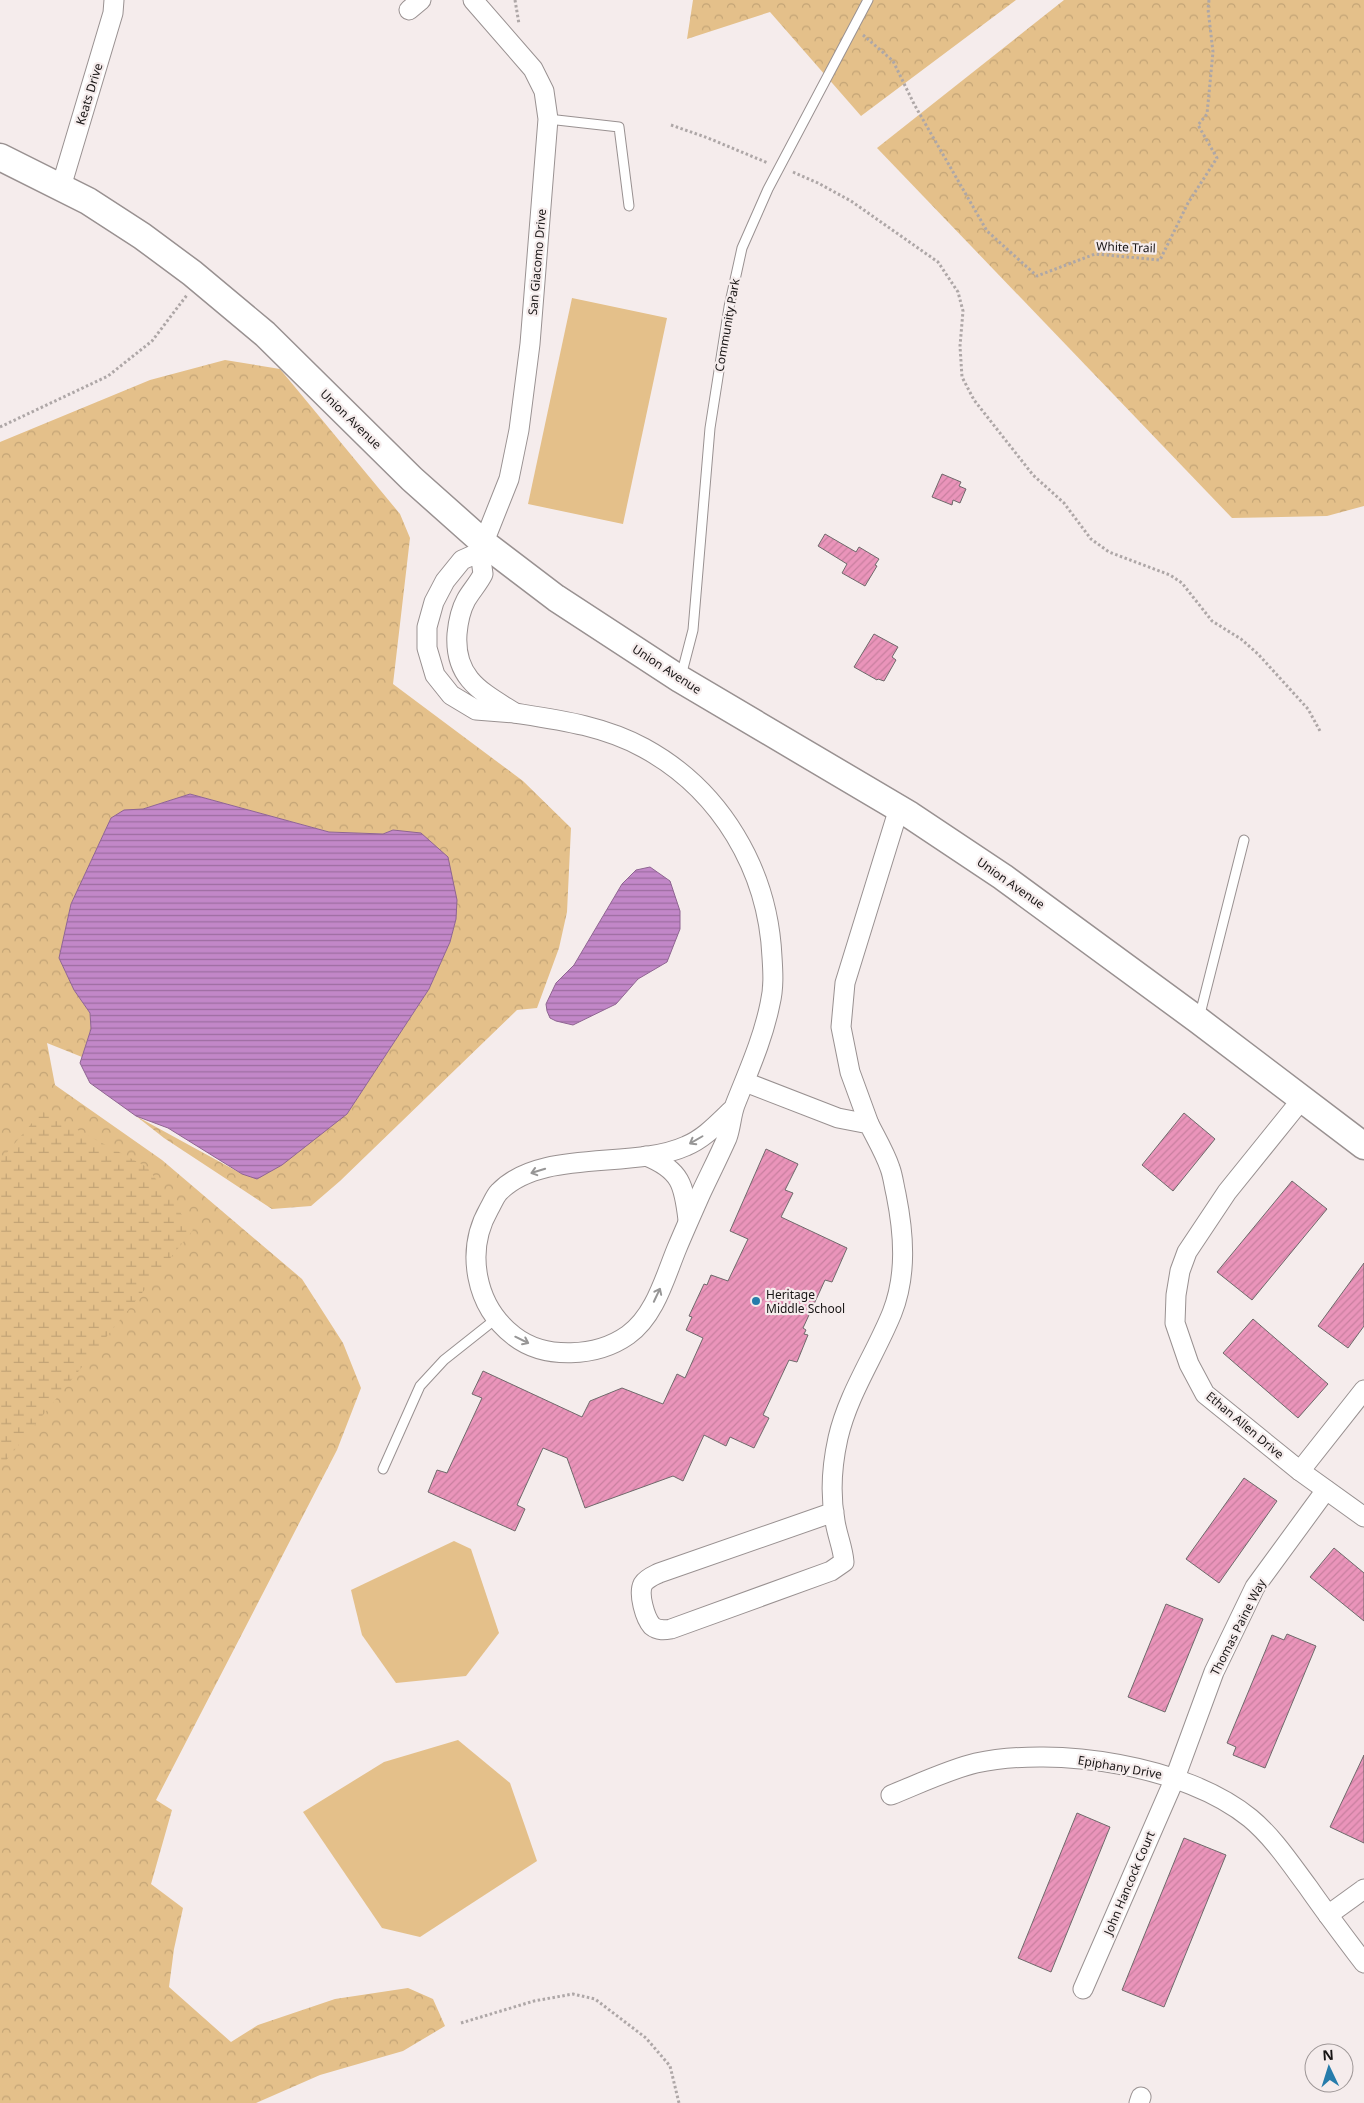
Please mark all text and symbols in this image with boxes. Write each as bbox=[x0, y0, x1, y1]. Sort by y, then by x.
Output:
street label: Keats Drive bbox=[72, 61, 107, 127]
street label: San Giacomo Drive bbox=[524, 208, 550, 316]
street label: White Trail bbox=[1096, 237, 1156, 257]
street label: Community Park bbox=[710, 277, 744, 373]
street label: Union Avenue bbox=[317, 385, 386, 453]
street label: Union Avenue bbox=[629, 640, 705, 698]
street label: Union Avenue bbox=[974, 853, 1049, 913]
one-way arrow bbox=[690, 1136, 704, 1146]
one-way arrow bbox=[530, 1166, 546, 1176]
place label: Heritage Middle School bbox=[766, 1286, 845, 1317]
one-way arrow bbox=[653, 1288, 662, 1303]
marker: Heritage Middle School bbox=[750, 1295, 762, 1307]
one-way arrow bbox=[514, 1335, 529, 1345]
street label: Ethan Allen Drive bbox=[1203, 1387, 1288, 1463]
street label: Thomas Paine Way bbox=[1206, 1575, 1270, 1678]
street label: Epiphany Drive bbox=[1077, 1751, 1164, 1783]
street label: John Hancock Court bbox=[1099, 1828, 1159, 1939]
north arrow bbox=[1304, 2043, 1354, 2093]
text: N bbox=[1322, 2045, 1334, 2064]

